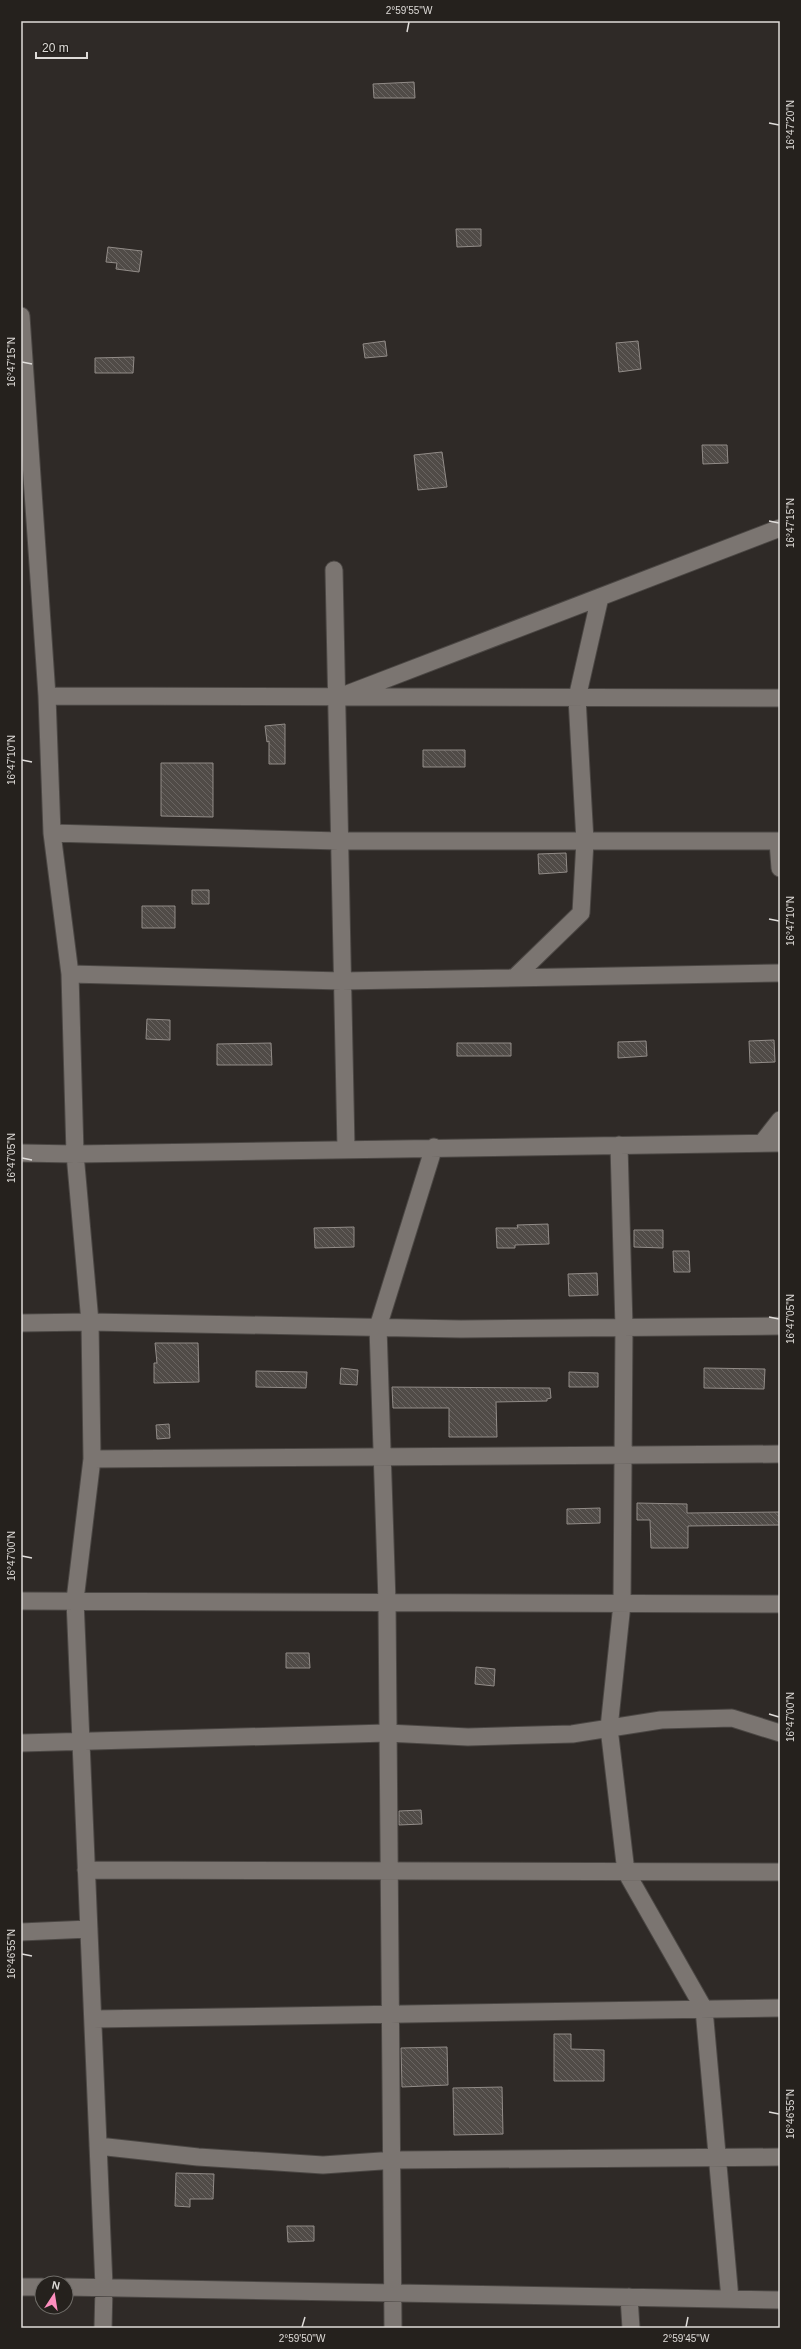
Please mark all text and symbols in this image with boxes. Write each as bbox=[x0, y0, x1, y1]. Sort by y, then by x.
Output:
text: 2°59'55"W bbox=[386, 5, 433, 16]
scale bar bbox=[36, 34, 87, 60]
text: 20 m bbox=[42, 41, 69, 55]
text: 16°47'20"N bbox=[785, 100, 796, 150]
text: 16°47'15"N bbox=[6, 337, 17, 387]
text: 16°47'15"N bbox=[785, 498, 796, 548]
text: 16°47'10"N bbox=[6, 735, 17, 785]
text: 16°47'10"N bbox=[785, 896, 796, 946]
text: 16°47'05"N bbox=[6, 1133, 17, 1183]
text: 16°47'05"N bbox=[785, 1294, 796, 1344]
text: 16°47'00"N bbox=[6, 1531, 17, 1581]
text: 16°47'00"N bbox=[785, 1692, 796, 1742]
text: 16°46'55"N bbox=[6, 1929, 17, 1979]
text: 16°46'55"N bbox=[785, 2089, 796, 2139]
north arrow bbox=[34, 2275, 74, 2315]
text: N bbox=[51, 2279, 61, 2292]
text: 2°59'50"W bbox=[279, 2333, 326, 2344]
text: 2°59'45"W bbox=[663, 2333, 710, 2344]

